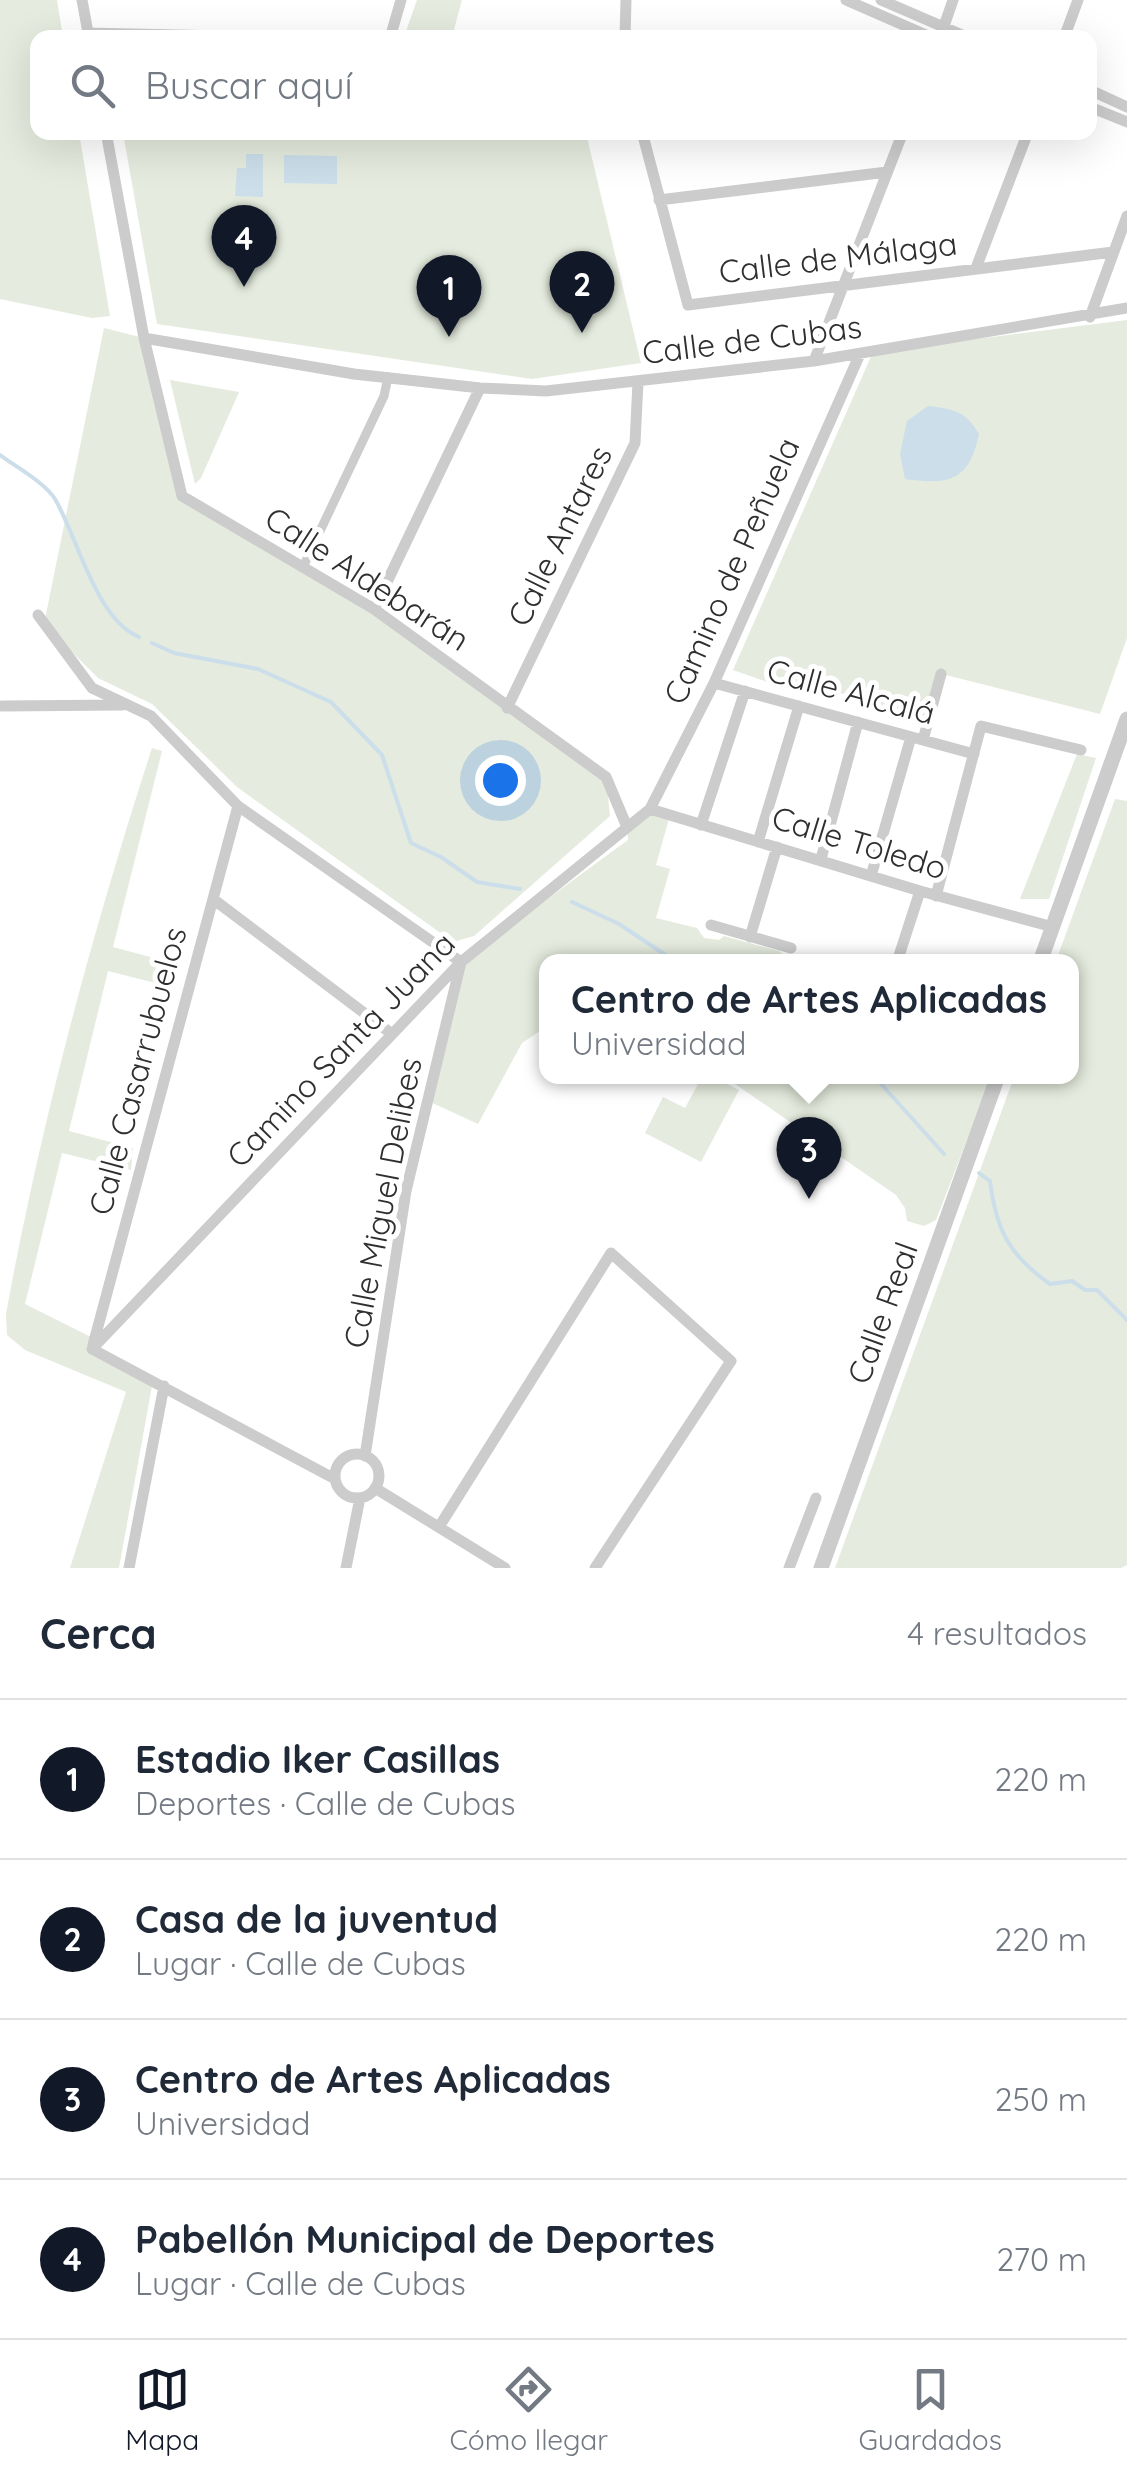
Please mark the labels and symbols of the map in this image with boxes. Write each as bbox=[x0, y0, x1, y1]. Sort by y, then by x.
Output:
pin: 4 bbox=[212, 204, 276, 287]
street label: Calle de Málaga bbox=[717, 223, 959, 291]
pin: 2 bbox=[550, 250, 614, 333]
pin: 1 bbox=[416, 255, 482, 337]
street label: Calle de Cubas bbox=[640, 306, 864, 372]
street label: Camino de Peñuela bbox=[654, 431, 808, 710]
street label: Calle Antares bbox=[498, 439, 620, 632]
street label: Calle Aldebarán bbox=[258, 497, 477, 659]
street label: Calle Alcalá bbox=[763, 649, 939, 733]
your location bbox=[475, 755, 526, 806]
street label: Calle Toledo bbox=[767, 797, 951, 888]
street label: Calle Casarrubuelos bbox=[79, 922, 195, 1219]
street label: Camino Santa Juana bbox=[218, 923, 463, 1175]
street label: Calle Miguel Delibes bbox=[334, 1054, 430, 1351]
pin: 3 bbox=[776, 1116, 842, 1199]
street label: Calle Real bbox=[838, 1236, 926, 1389]

